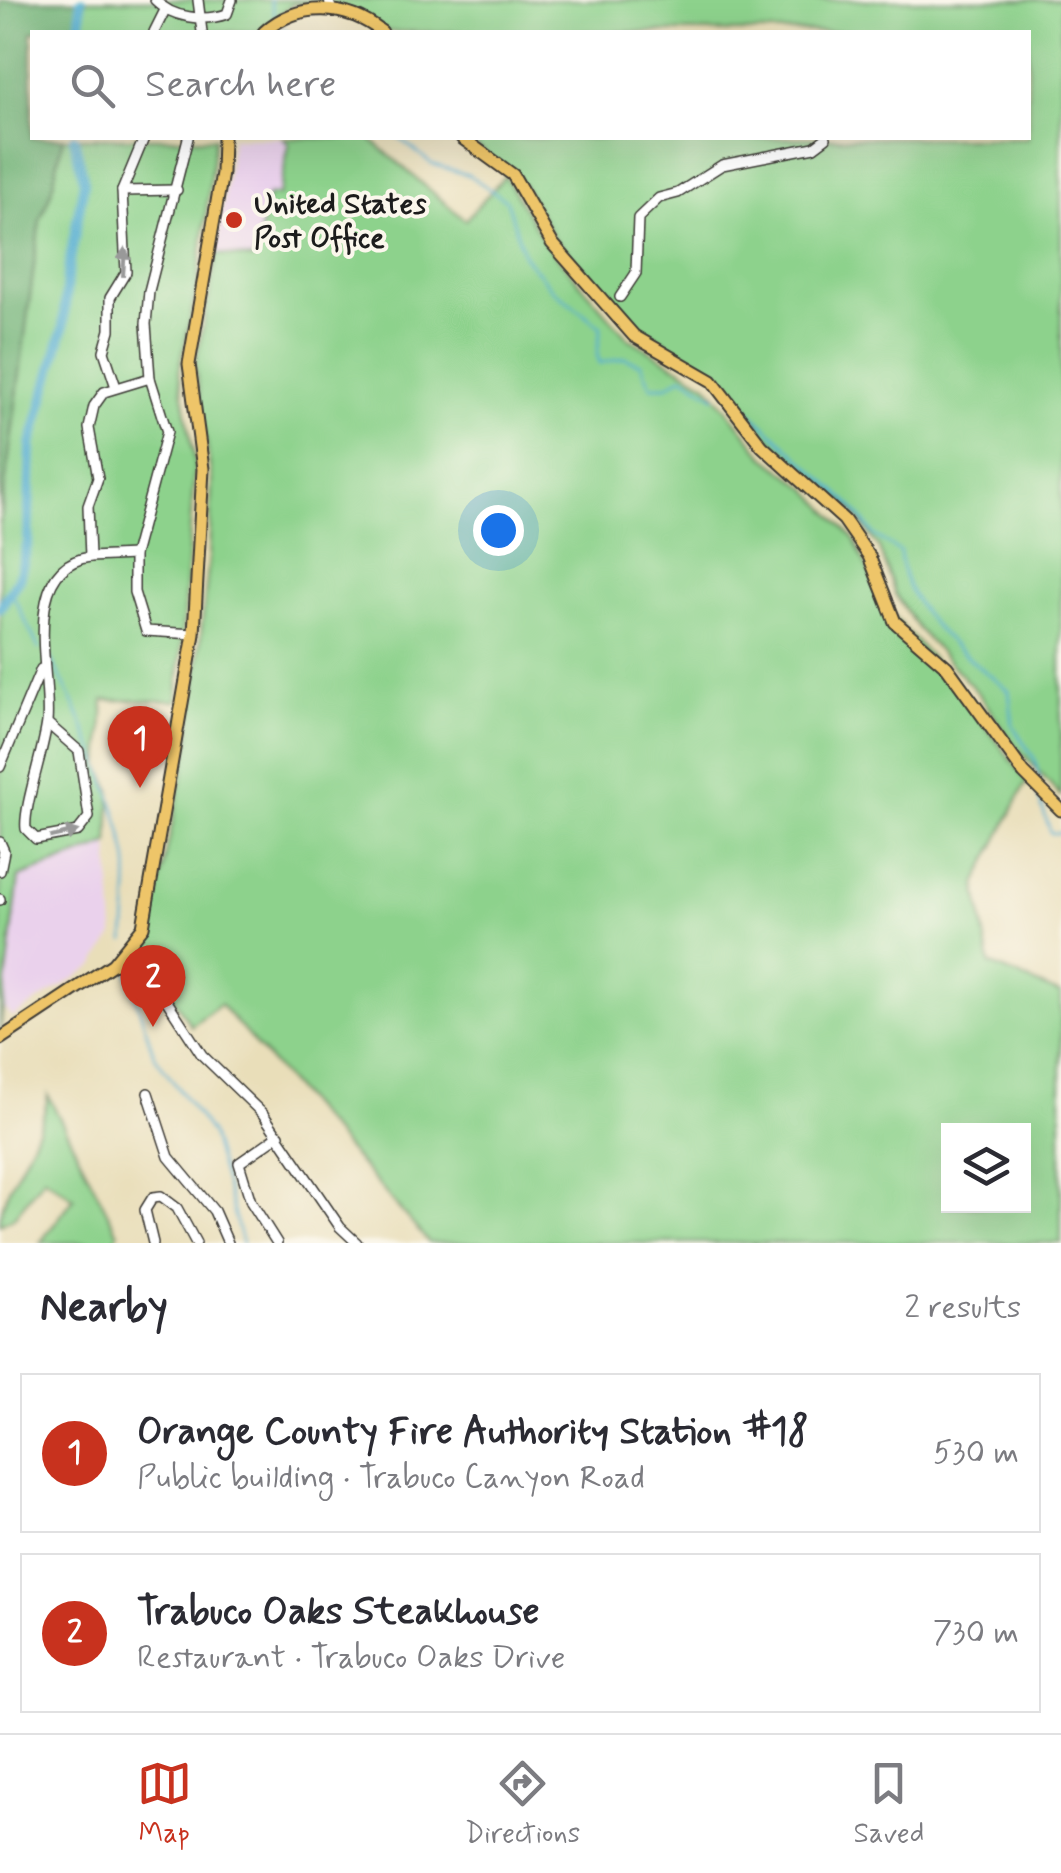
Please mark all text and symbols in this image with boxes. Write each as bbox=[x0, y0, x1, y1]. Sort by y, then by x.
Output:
search box bbox=[30, 30, 1031, 140]
icon: search bbox=[65, 58, 120, 113]
text: Search here bbox=[145, 61, 336, 110]
place label: United States Post Office bbox=[254, 185, 427, 258]
marker: United States Post Office bbox=[223, 209, 245, 231]
one-way arrow bbox=[116, 246, 132, 277]
your location bbox=[473, 505, 524, 556]
pin: 1 bbox=[108, 706, 172, 788]
one-way arrow bbox=[48, 826, 79, 841]
pin: 2 bbox=[120, 944, 186, 1027]
map controls bbox=[941, 1123, 1031, 1213]
button: layers bbox=[941, 1123, 1031, 1213]
text: Nearby bbox=[40, 1281, 168, 1336]
text: 2 results bbox=[904, 1287, 1021, 1329]
text: Orange County Fire Authority Station #18 bbox=[137, 1408, 809, 1457]
text: 1 bbox=[67, 1432, 82, 1474]
text: 530 m bbox=[933, 1432, 1019, 1474]
text: Public building · Trabuco Canyon Road bbox=[137, 1457, 645, 1499]
text: Trabuco Oaks Steakhouse bbox=[137, 1588, 540, 1637]
text: 2 bbox=[67, 1612, 82, 1654]
text: 730 m bbox=[933, 1612, 1019, 1654]
text: Restaurant · Trabuco Oaks Drive bbox=[137, 1637, 565, 1679]
tab: Map bbox=[137, 1756, 192, 1853]
tab: Directions bbox=[465, 1756, 580, 1853]
tab: Saved bbox=[854, 1756, 924, 1853]

